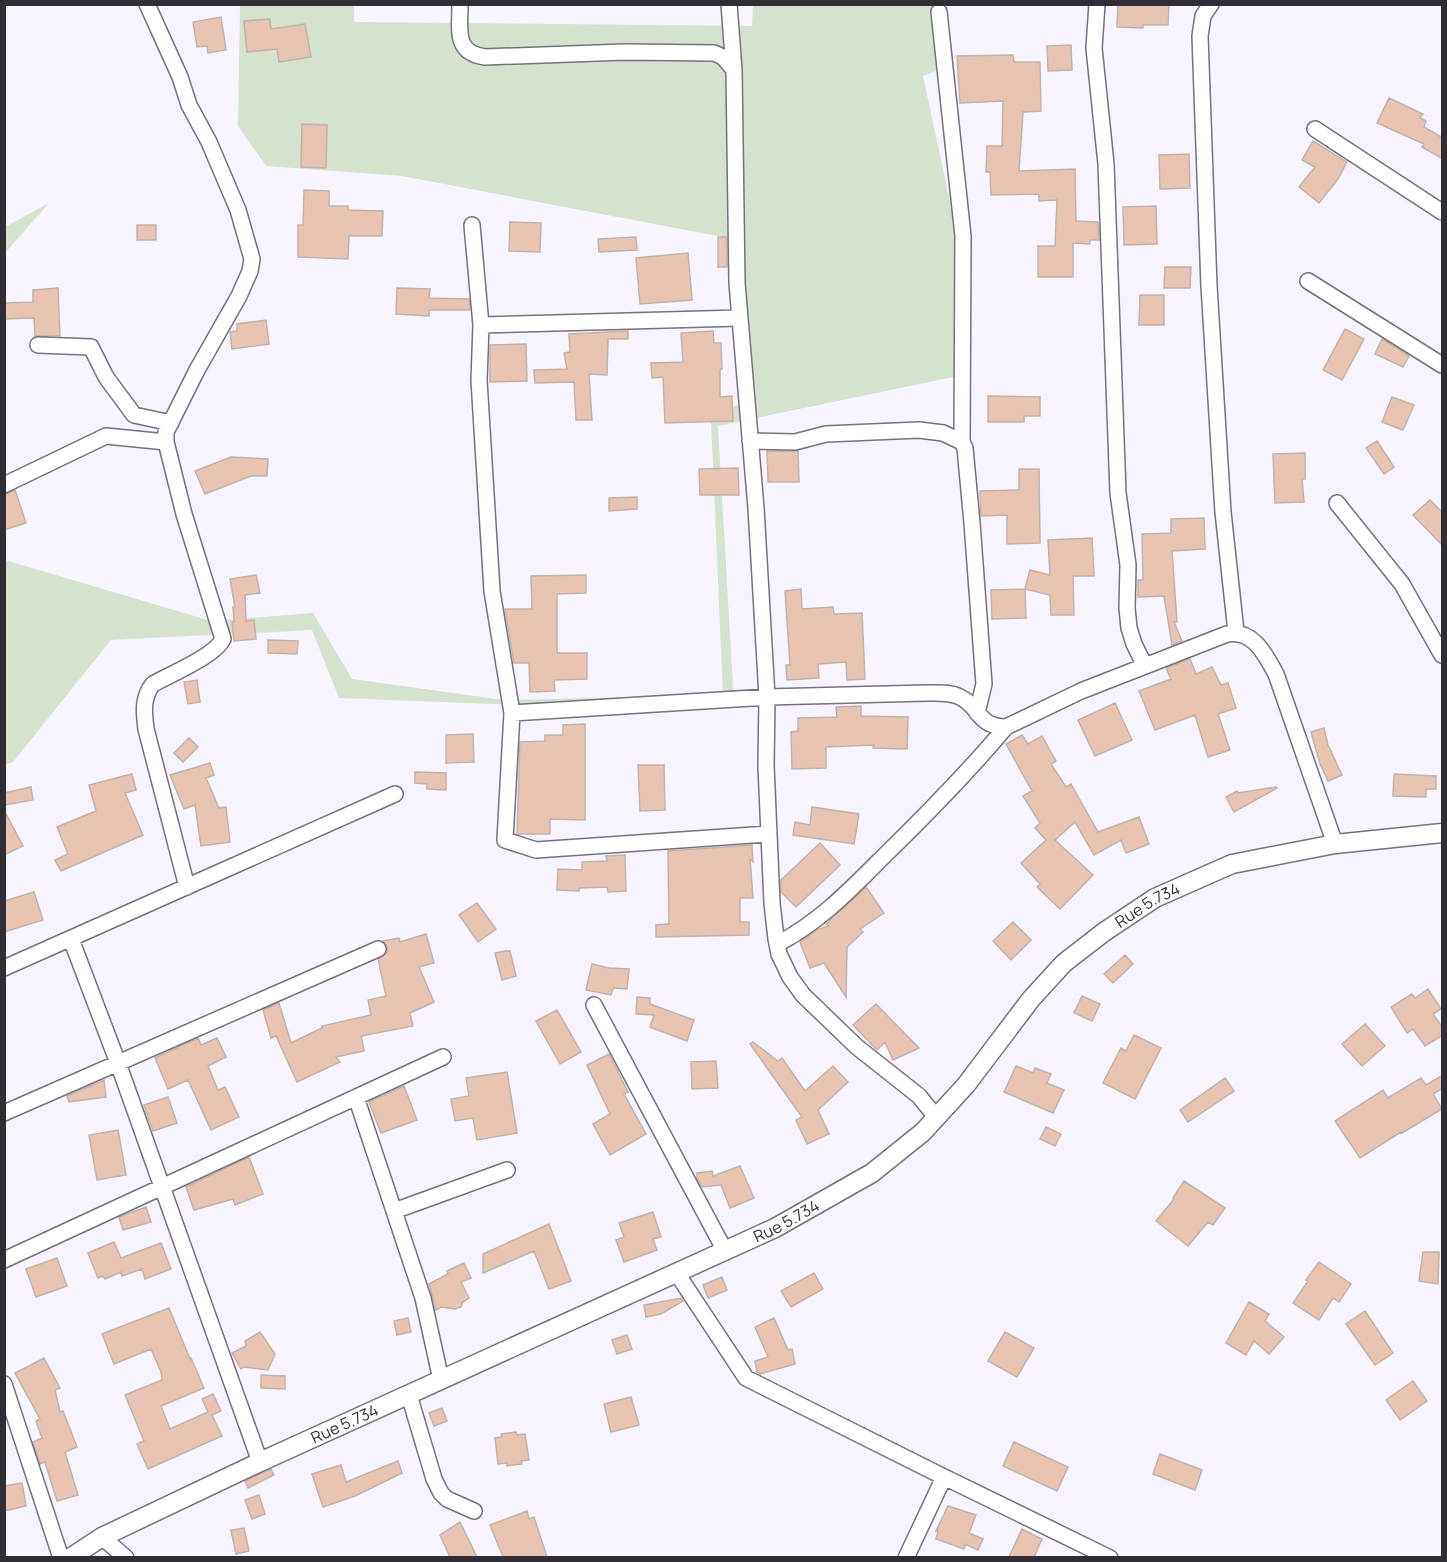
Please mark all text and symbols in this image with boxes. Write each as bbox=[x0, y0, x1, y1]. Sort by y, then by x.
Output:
street label: Rue 5.734 bbox=[1111, 877, 1183, 933]
street label: Rue 5.734 bbox=[750, 1194, 823, 1247]
street label: Rue 5.734 bbox=[307, 1399, 382, 1448]

